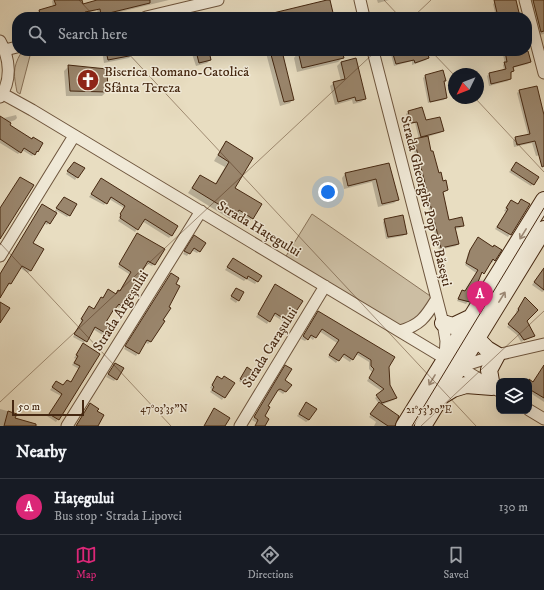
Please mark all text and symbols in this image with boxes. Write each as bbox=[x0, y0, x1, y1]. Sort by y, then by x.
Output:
search box bbox=[12, 12, 532, 56]
icon: search bbox=[26, 23, 48, 45]
text: Search here bbox=[58, 25, 127, 44]
place label: Biserica Romano-Catolică Sfânta Tereza bbox=[104, 63, 249, 97]
church icon: Biserica Romano-Catolică Sfânta Tereza bbox=[75, 67, 101, 93]
north arrow bbox=[448, 68, 484, 104]
street label: Strada Gheorghe Pop de Băsești bbox=[396, 114, 456, 289]
your location bbox=[318, 182, 338, 202]
street label: Strada Hațegului bbox=[214, 197, 305, 261]
one-way arrow bbox=[519, 228, 527, 240]
street label: Strada Argeșului bbox=[89, 267, 153, 355]
pin: A bbox=[467, 281, 493, 314]
one-way arrow bbox=[498, 291, 506, 303]
street label: Strada Carașului bbox=[238, 304, 302, 391]
one-way arrow bbox=[428, 374, 436, 386]
map controls bbox=[496, 378, 532, 414]
button: layers bbox=[496, 378, 532, 414]
scale bar bbox=[12, 398, 84, 417]
text: 50 m bbox=[18, 400, 40, 414]
text: 47°03'35"N bbox=[140, 403, 188, 415]
text: 21°53'50"E bbox=[406, 404, 452, 416]
text: Nearby bbox=[16, 441, 66, 463]
text: Hațegului bbox=[54, 489, 114, 508]
text: A bbox=[25, 499, 33, 515]
text: 130 m bbox=[499, 499, 528, 515]
text: Bus stop · Strada Lipovei bbox=[54, 508, 182, 524]
tab: Map bbox=[75, 544, 97, 582]
tab: Directions bbox=[248, 544, 293, 582]
tab: Saved bbox=[444, 544, 469, 582]

